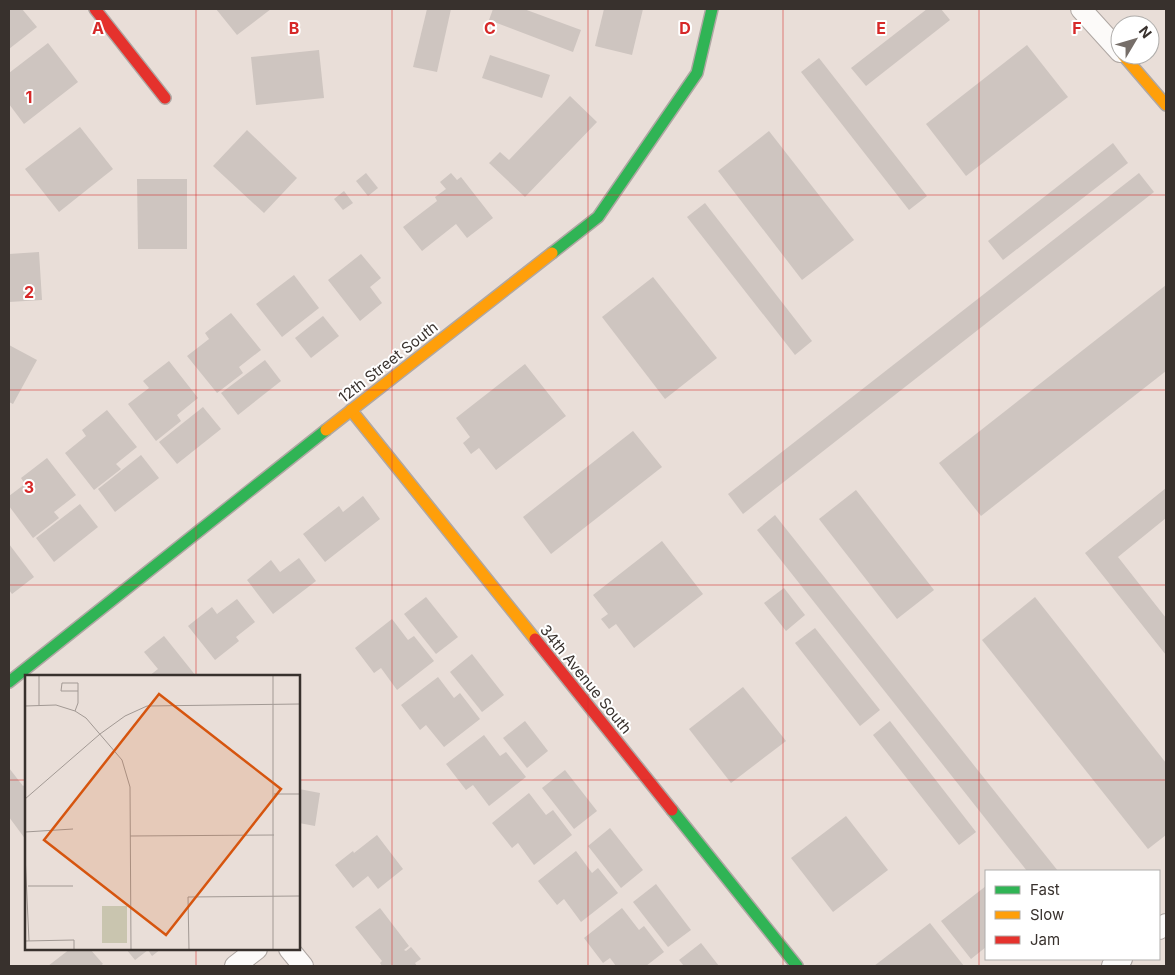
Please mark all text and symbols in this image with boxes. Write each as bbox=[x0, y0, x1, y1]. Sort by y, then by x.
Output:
north arrow bbox=[1110, 15, 1160, 65]
text: A bbox=[92, 18, 104, 38]
text: B bbox=[289, 18, 299, 38]
text: C bbox=[484, 18, 496, 38]
text: D bbox=[679, 18, 691, 38]
text: E bbox=[876, 18, 886, 38]
text: F bbox=[1072, 18, 1082, 38]
text: N bbox=[1136, 22, 1156, 41]
text: 1 bbox=[26, 87, 32, 107]
text: 2 bbox=[24, 282, 34, 302]
street label: 12th Street South bbox=[334, 317, 442, 407]
text: 3 bbox=[24, 477, 34, 497]
street label: 34th Avenue South bbox=[536, 621, 636, 737]
inset map bbox=[25, 675, 300, 950]
legend bbox=[985, 870, 1160, 960]
text: Fast bbox=[1030, 880, 1060, 899]
text: Slow bbox=[1030, 905, 1064, 924]
text: Jam bbox=[1030, 930, 1060, 949]

